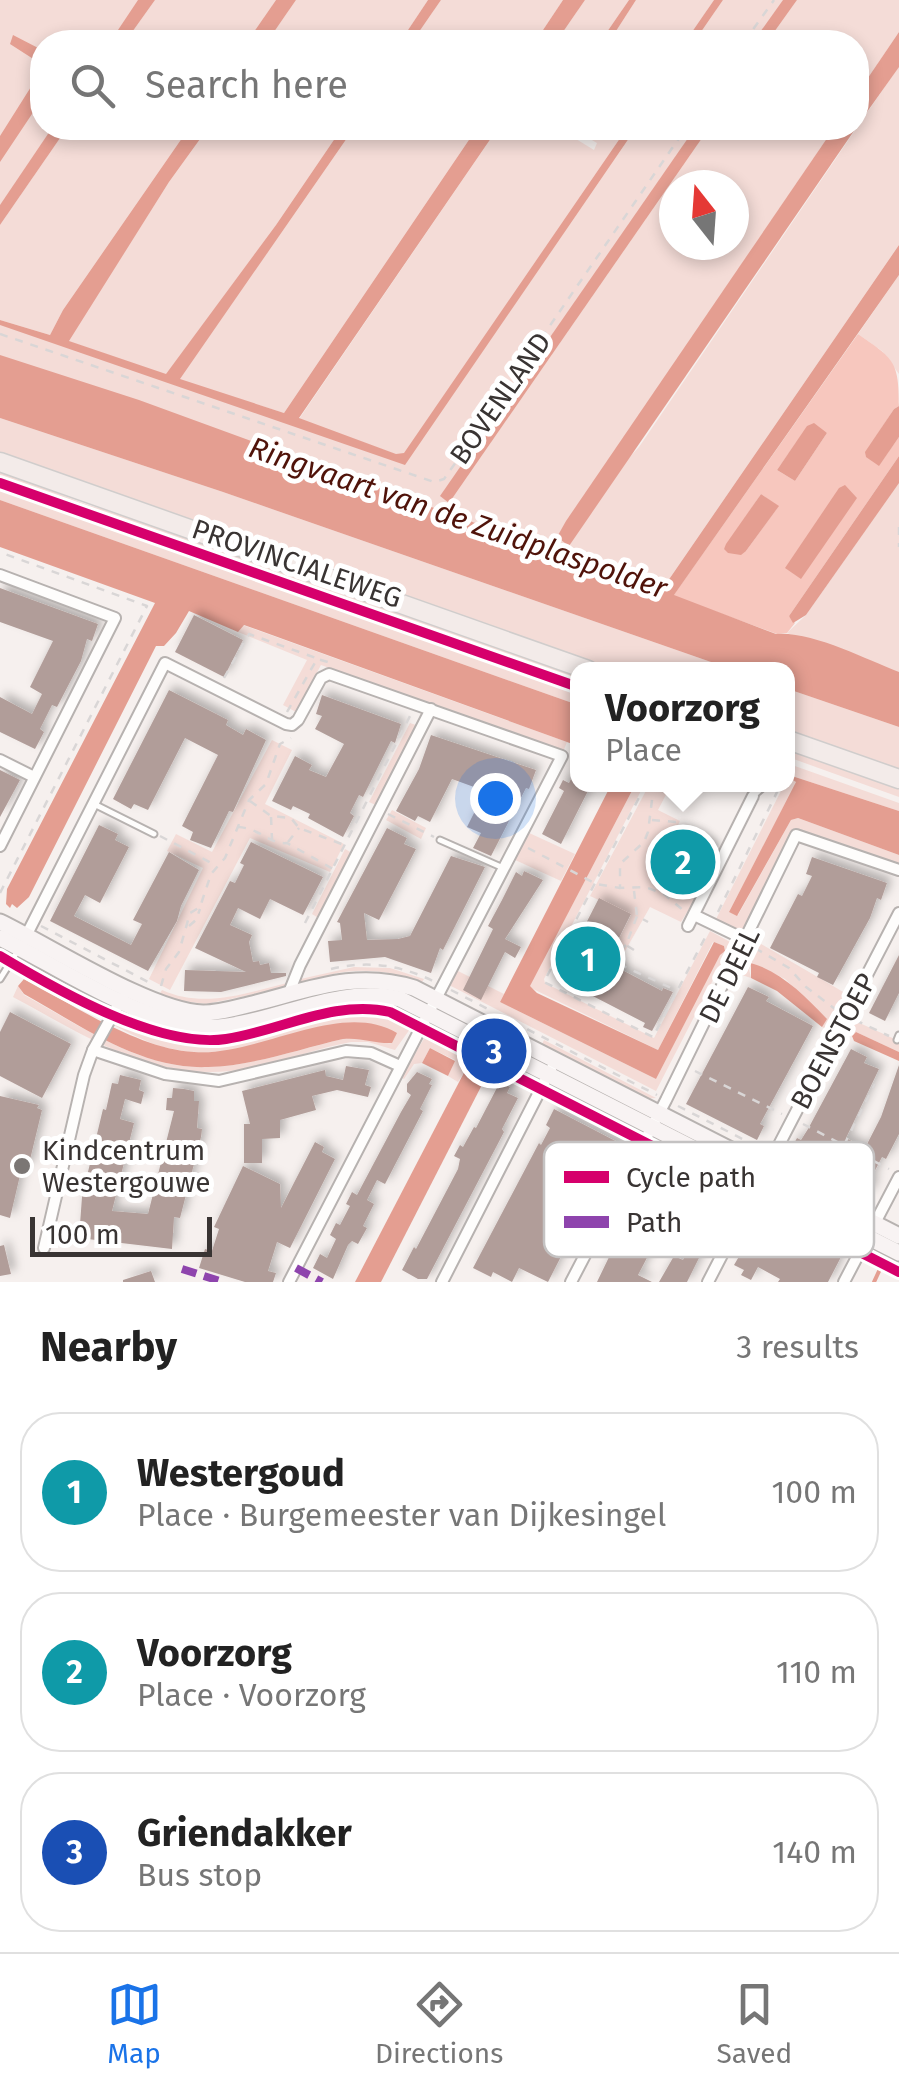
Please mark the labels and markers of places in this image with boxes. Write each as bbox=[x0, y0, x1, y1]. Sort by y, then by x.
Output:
pin: 2 bbox=[650, 824, 716, 900]
pin: 1 bbox=[556, 922, 620, 996]
pin: 3 bbox=[462, 1014, 526, 1088]
place label: Kindcentrum Westergouwe bbox=[42, 1134, 211, 1199]
marker: Kindcentrum Westergouwe bbox=[11, 1155, 33, 1177]

